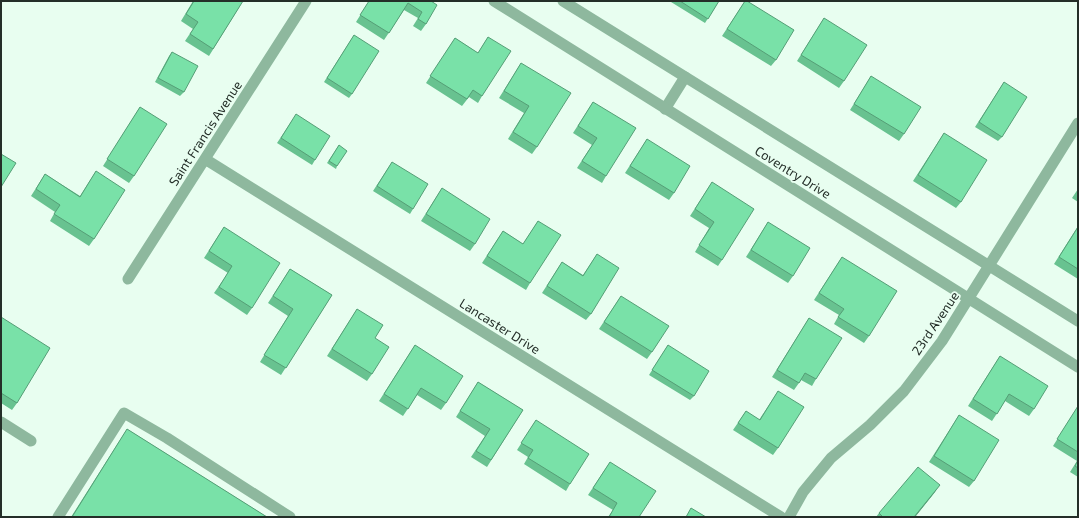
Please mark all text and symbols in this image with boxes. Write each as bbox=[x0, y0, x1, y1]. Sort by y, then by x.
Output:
street label: Saint Francis Avenue bbox=[165, 77, 245, 189]
street label: Coventry Drive bbox=[752, 142, 834, 202]
street label: 23rd Avenue bbox=[908, 288, 962, 358]
street label: Lancaster Drive bbox=[457, 295, 543, 357]

